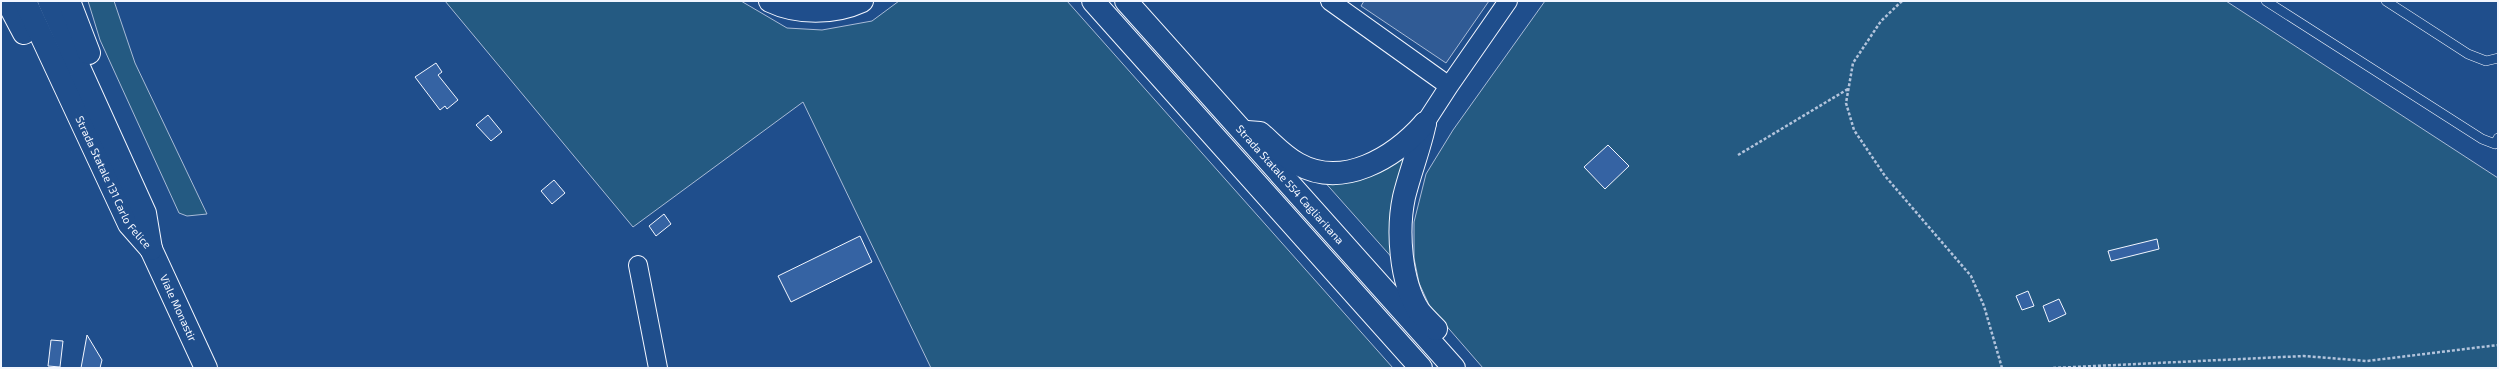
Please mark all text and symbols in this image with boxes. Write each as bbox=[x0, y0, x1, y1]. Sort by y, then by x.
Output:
street label: Strada Statale 131 Carlo Felice bbox=[73, 114, 154, 251]
street label: Strada Statale 554 Cagliaritana bbox=[1234, 122, 1347, 246]
street label: Viale Monastir bbox=[158, 272, 200, 344]

